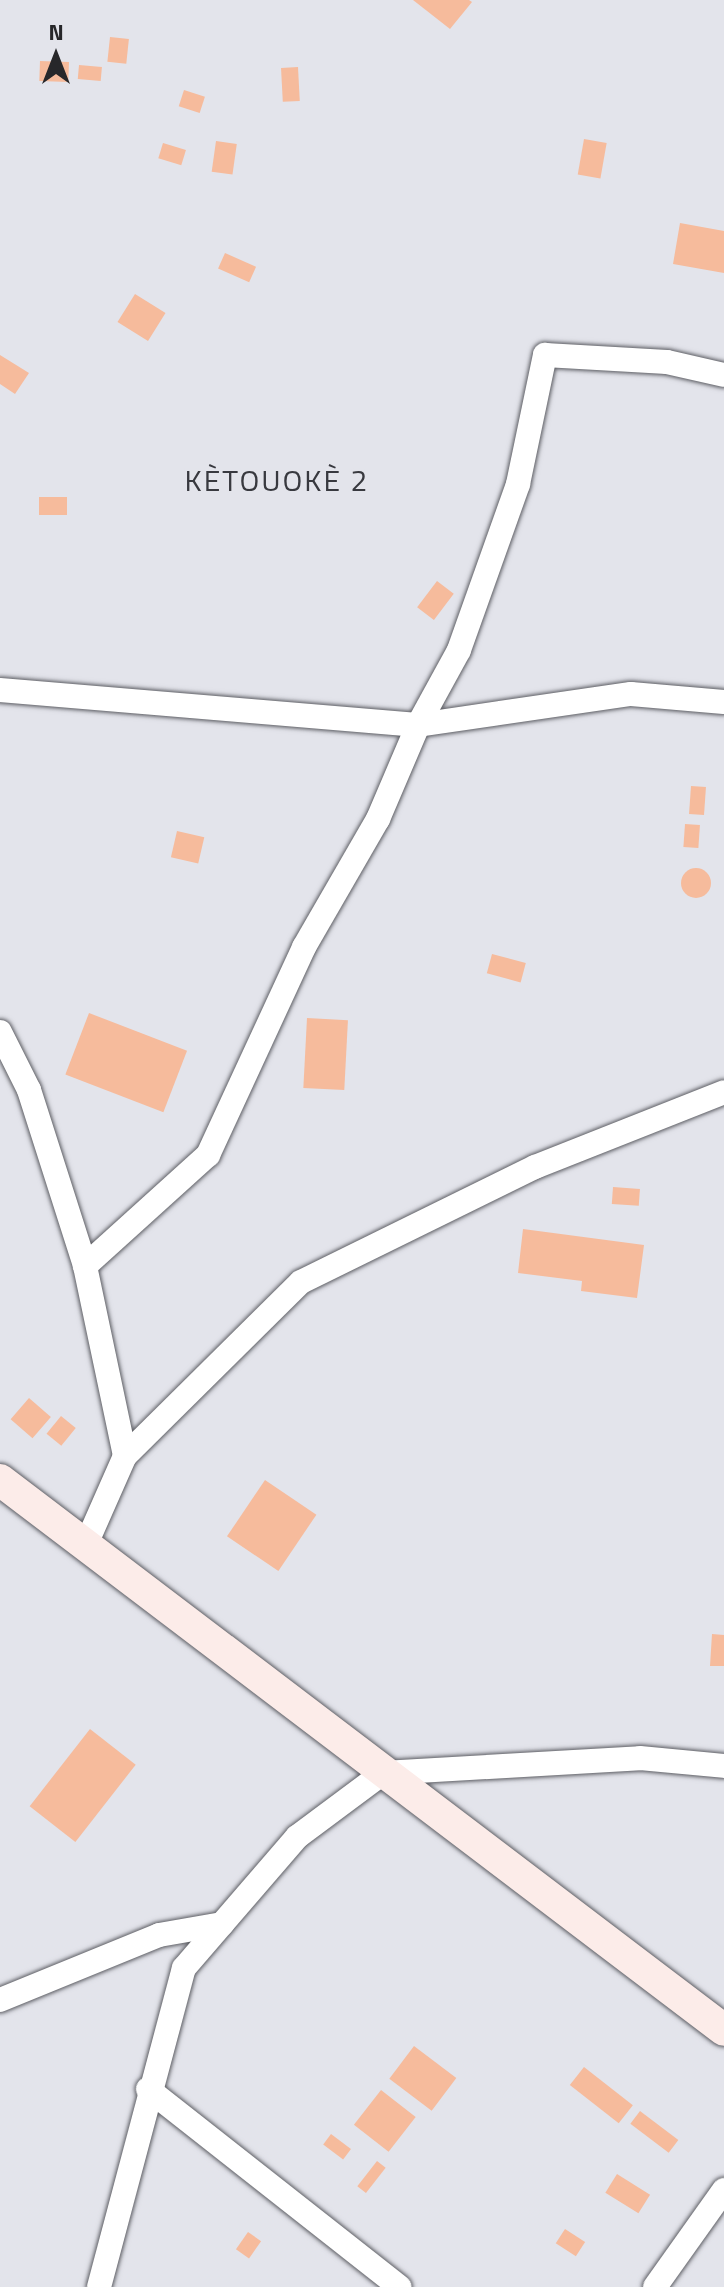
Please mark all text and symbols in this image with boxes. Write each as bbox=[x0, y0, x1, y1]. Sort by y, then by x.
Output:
text: N bbox=[48, 15, 64, 49]
north arrow bbox=[16, 16, 96, 96]
district label: KÈTOUOKÈ 2 bbox=[185, 462, 369, 498]

